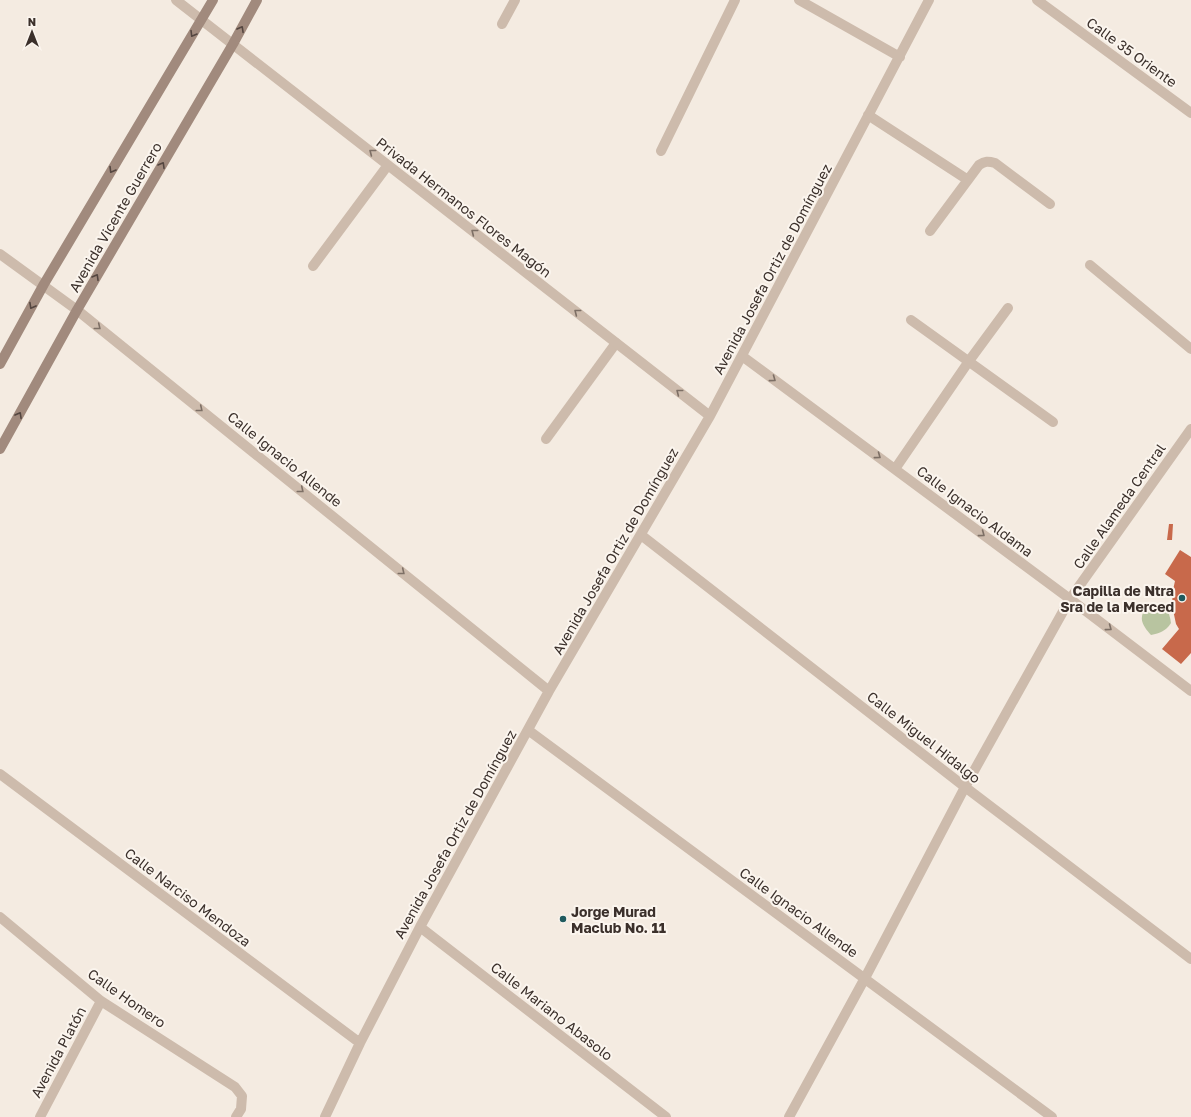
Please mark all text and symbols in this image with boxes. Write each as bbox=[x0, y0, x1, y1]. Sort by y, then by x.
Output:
north arrow bbox=[12, 12, 52, 52]
street label: Calle 35 Oriente bbox=[1083, 14, 1181, 90]
text: N bbox=[28, 15, 36, 28]
one-way arrow bbox=[237, 25, 244, 33]
one-way arrow bbox=[191, 30, 198, 37]
street label: Privada Hermanos Flores Magón bbox=[373, 133, 555, 281]
street label: Avenida Vicente Guerrero bbox=[65, 139, 165, 295]
one-way arrow bbox=[369, 150, 376, 157]
street label: Avenida Josefa Ortiz de Domínguez bbox=[709, 161, 835, 377]
one-way arrow bbox=[157, 162, 164, 169]
one-way arrow bbox=[110, 166, 117, 173]
one-way arrow bbox=[472, 230, 479, 237]
one-way arrow bbox=[91, 274, 98, 281]
one-way arrow bbox=[29, 301, 37, 309]
one-way arrow bbox=[574, 310, 581, 317]
one-way arrow bbox=[94, 323, 101, 330]
one-way arrow bbox=[769, 375, 776, 382]
one-way arrow bbox=[677, 390, 684, 397]
one-way arrow bbox=[195, 404, 202, 411]
street label: Calle Ignacio Allende bbox=[224, 408, 346, 510]
one-way arrow bbox=[14, 412, 21, 419]
street label: Calle Alameda Central bbox=[1069, 440, 1169, 572]
street label: Avenida Josefa Ortiz de Domínguez bbox=[549, 445, 681, 657]
one-way arrow bbox=[873, 452, 880, 459]
street label: Calle Ignacio Aldama bbox=[914, 462, 1036, 560]
one-way arrow bbox=[296, 486, 303, 493]
one-way arrow bbox=[978, 529, 985, 536]
one-way arrow bbox=[397, 567, 405, 574]
place label: Capilla de Ntra Sra de la Merced bbox=[1060, 582, 1174, 615]
marker: Capilla de Ntra Sra de la Merced bbox=[1177, 593, 1187, 603]
one-way arrow bbox=[1104, 624, 1111, 631]
street label: Calle Miguel Hidalgo bbox=[864, 687, 984, 787]
street label: Avenida Josefa Ortiz de Domínguez bbox=[390, 727, 520, 941]
street label: Calle Narciso Mendoza bbox=[122, 844, 254, 950]
street label: Calle Ignacio Allende bbox=[737, 863, 861, 961]
place label: Jorge Murad Maclub No. 11 bbox=[571, 903, 666, 936]
marker: Jorge Murad Maclub No. 11 bbox=[558, 914, 568, 924]
street label: Calle Mariano Abasolo bbox=[488, 958, 616, 1064]
street label: Calle Homero bbox=[85, 965, 169, 1031]
street label: Avenida Platón bbox=[27, 1004, 89, 1100]

